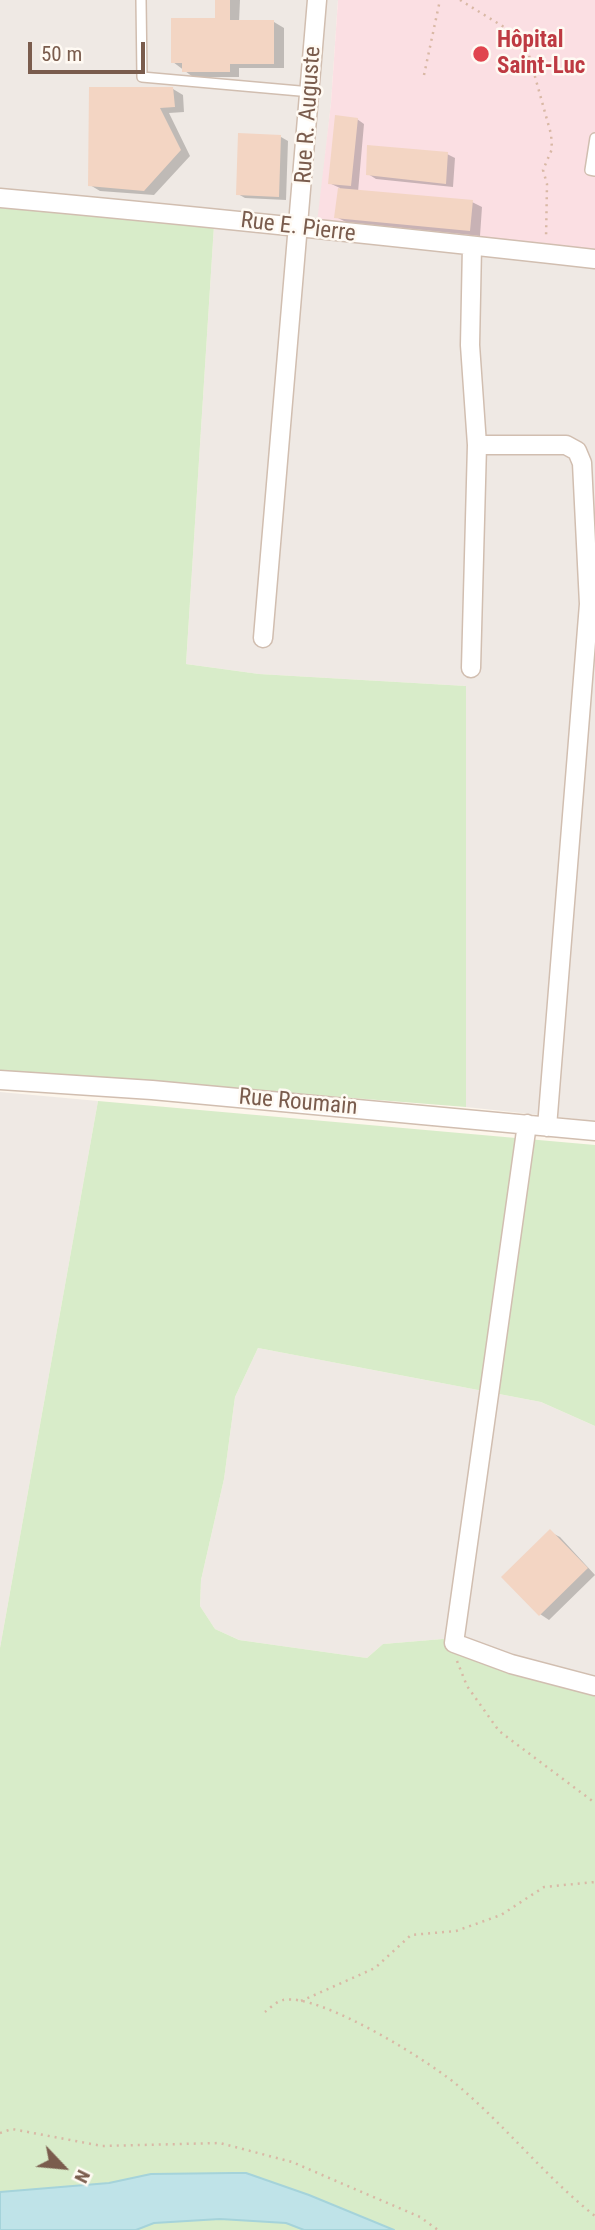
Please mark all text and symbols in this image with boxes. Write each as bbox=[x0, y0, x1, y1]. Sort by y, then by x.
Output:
place label: Hôpital Saint-Luc bbox=[497, 27, 585, 81]
scale bar bbox=[32, 28, 149, 72]
text: 50 m bbox=[41, 42, 82, 66]
marker: Hôpital Saint-Luc bbox=[471, 44, 491, 64]
street label: Rue R. Auguste bbox=[290, 45, 328, 185]
street label: Rue E. Pierre bbox=[239, 207, 357, 249]
street label: Rue Roumain bbox=[238, 1084, 358, 1122]
north arrow bbox=[28, 2132, 98, 2202]
text: N bbox=[69, 2166, 95, 2187]

